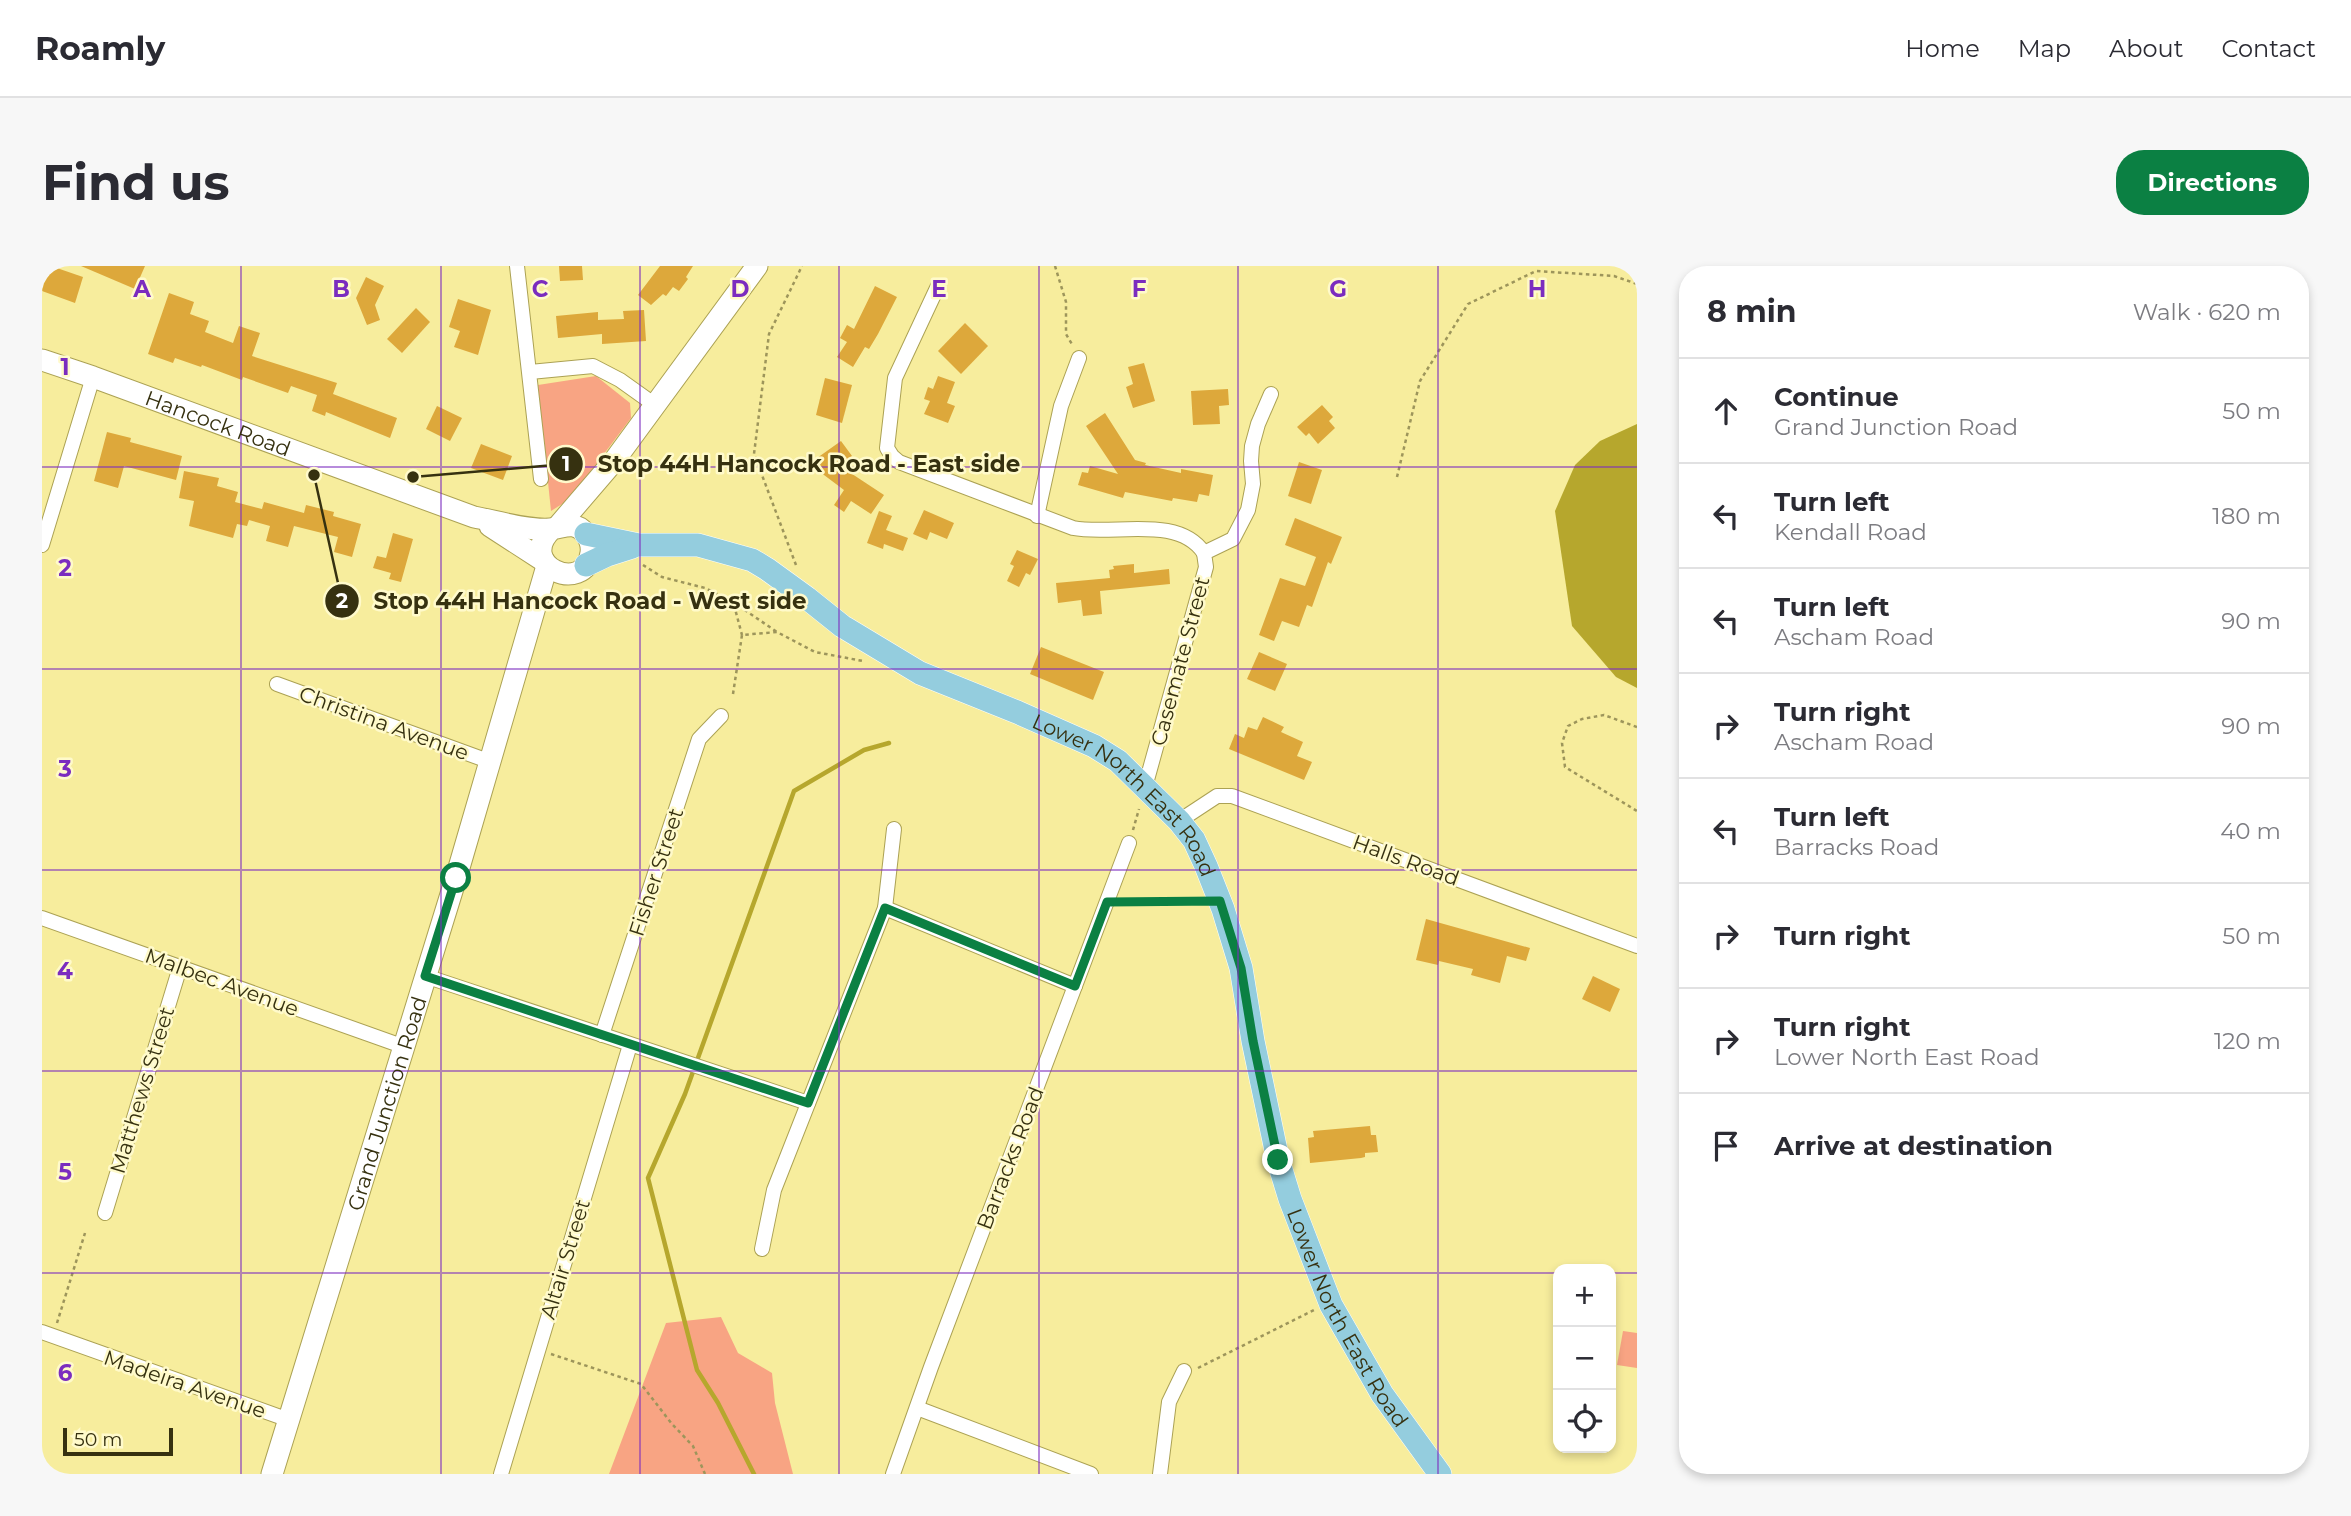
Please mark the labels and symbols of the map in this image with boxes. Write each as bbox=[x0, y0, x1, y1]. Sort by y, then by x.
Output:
text: A bbox=[132, 275, 151, 303]
text: B bbox=[332, 275, 350, 303]
text: C bbox=[532, 275, 549, 303]
text: D bbox=[731, 275, 750, 303]
text: E bbox=[931, 275, 947, 303]
text: F bbox=[1132, 275, 1147, 303]
text: G bbox=[1329, 275, 1347, 303]
text: H bbox=[1528, 275, 1546, 303]
text: 1 bbox=[60, 353, 70, 381]
street label: Hancock Road bbox=[142, 385, 294, 461]
callout: Stop 44H Hancock Road - East side bbox=[549, 442, 1034, 486]
text: Stop 44H Hancock Road - East side bbox=[598, 450, 1020, 478]
text: 1 bbox=[562, 451, 570, 476]
text: 2 bbox=[58, 554, 72, 582]
street label: Casemate Street bbox=[1145, 573, 1215, 749]
callout: Stop 44H Hancock Road - West side bbox=[325, 579, 821, 623]
text: Stop 44H Hancock Road - West side bbox=[373, 587, 807, 615]
text: 2 bbox=[336, 588, 348, 613]
street label: Christina Avenue bbox=[296, 681, 472, 765]
street label: Lower North East Road bbox=[1029, 708, 1221, 880]
text: 3 bbox=[57, 755, 72, 783]
street label: Fisher Street bbox=[623, 805, 689, 939]
street label: Halls Road bbox=[1349, 829, 1463, 891]
route start bbox=[440, 862, 471, 893]
street label: Malbec Avenue bbox=[142, 943, 302, 1021]
text: 4 bbox=[57, 957, 73, 985]
street label: Grand Junction Road bbox=[342, 993, 431, 1213]
street label: Matthews Street bbox=[105, 1003, 179, 1177]
street label: Barracks Road bbox=[971, 1083, 1049, 1233]
route end bbox=[1262, 1144, 1293, 1175]
text: 5 bbox=[58, 1158, 72, 1186]
street label: Altair Street bbox=[535, 1196, 595, 1322]
street label: Lower North East Road bbox=[1282, 1205, 1414, 1432]
street label: Madeira Avenue bbox=[101, 1345, 269, 1423]
text: 6 bbox=[58, 1359, 73, 1387]
scale bar bbox=[63, 1425, 173, 1457]

